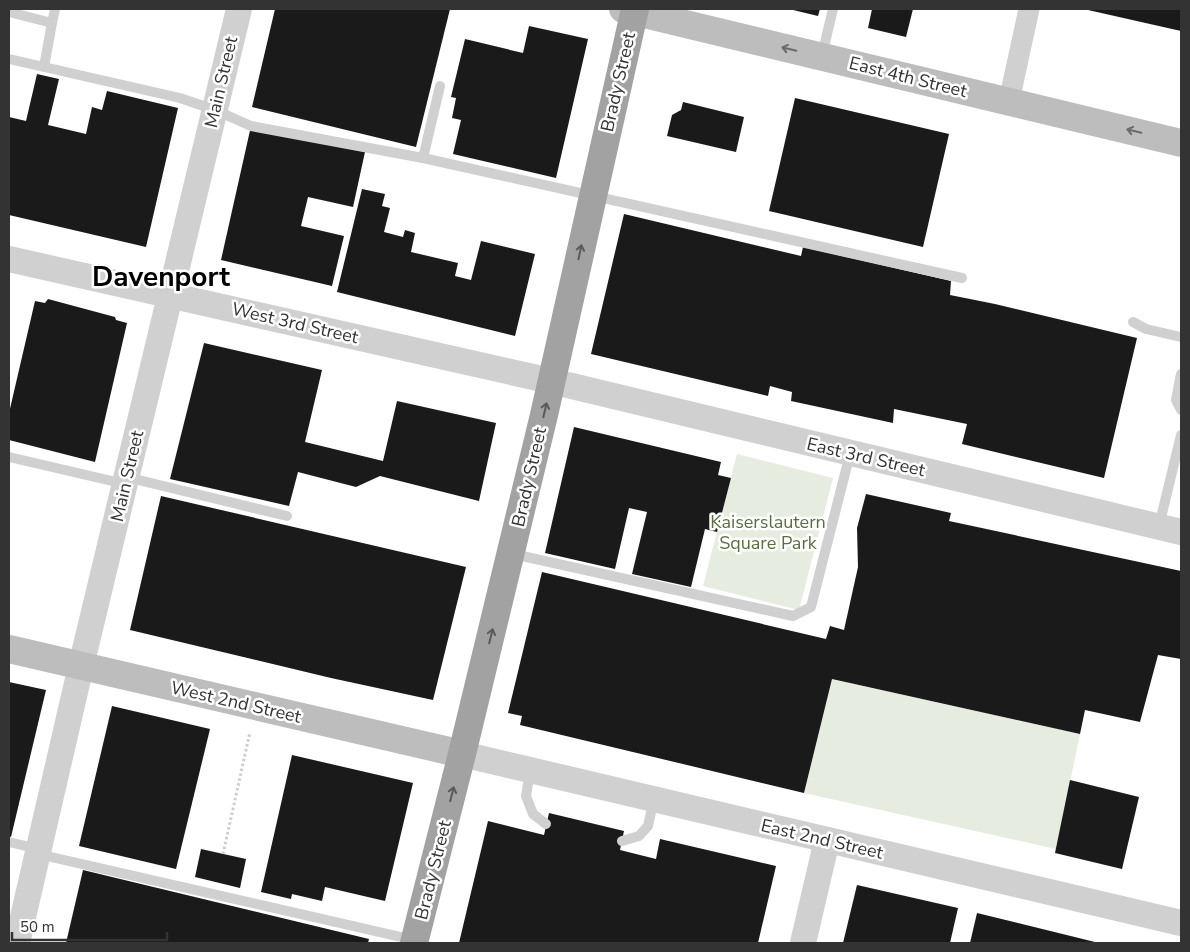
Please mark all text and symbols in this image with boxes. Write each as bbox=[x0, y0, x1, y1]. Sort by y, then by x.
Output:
street label: Brady Street bbox=[595, 29, 641, 134]
street label: Main Street bbox=[199, 33, 243, 130]
one-way arrow bbox=[781, 44, 797, 53]
street label: East 4th Street bbox=[847, 51, 970, 103]
one-way arrow bbox=[1126, 126, 1142, 135]
one-way arrow bbox=[576, 244, 585, 260]
district label: Davenport bbox=[92, 258, 230, 296]
street label: West 3rd Street bbox=[229, 297, 361, 349]
one-way arrow bbox=[541, 403, 550, 419]
street label: Brady Street bbox=[506, 424, 552, 529]
street label: Main Street bbox=[105, 427, 149, 524]
street label: East 3rd Street bbox=[804, 432, 928, 482]
park label: Kaiserslautern Square Park bbox=[710, 510, 826, 555]
one-way arrow bbox=[487, 629, 496, 645]
street label: West 2nd Street bbox=[168, 675, 304, 729]
one-way arrow bbox=[448, 787, 457, 803]
street label: East 2nd Street bbox=[759, 813, 886, 865]
street label: Brady Street bbox=[409, 817, 457, 922]
scale bar bbox=[12, 910, 168, 942]
text: 50 m bbox=[20, 917, 55, 937]

